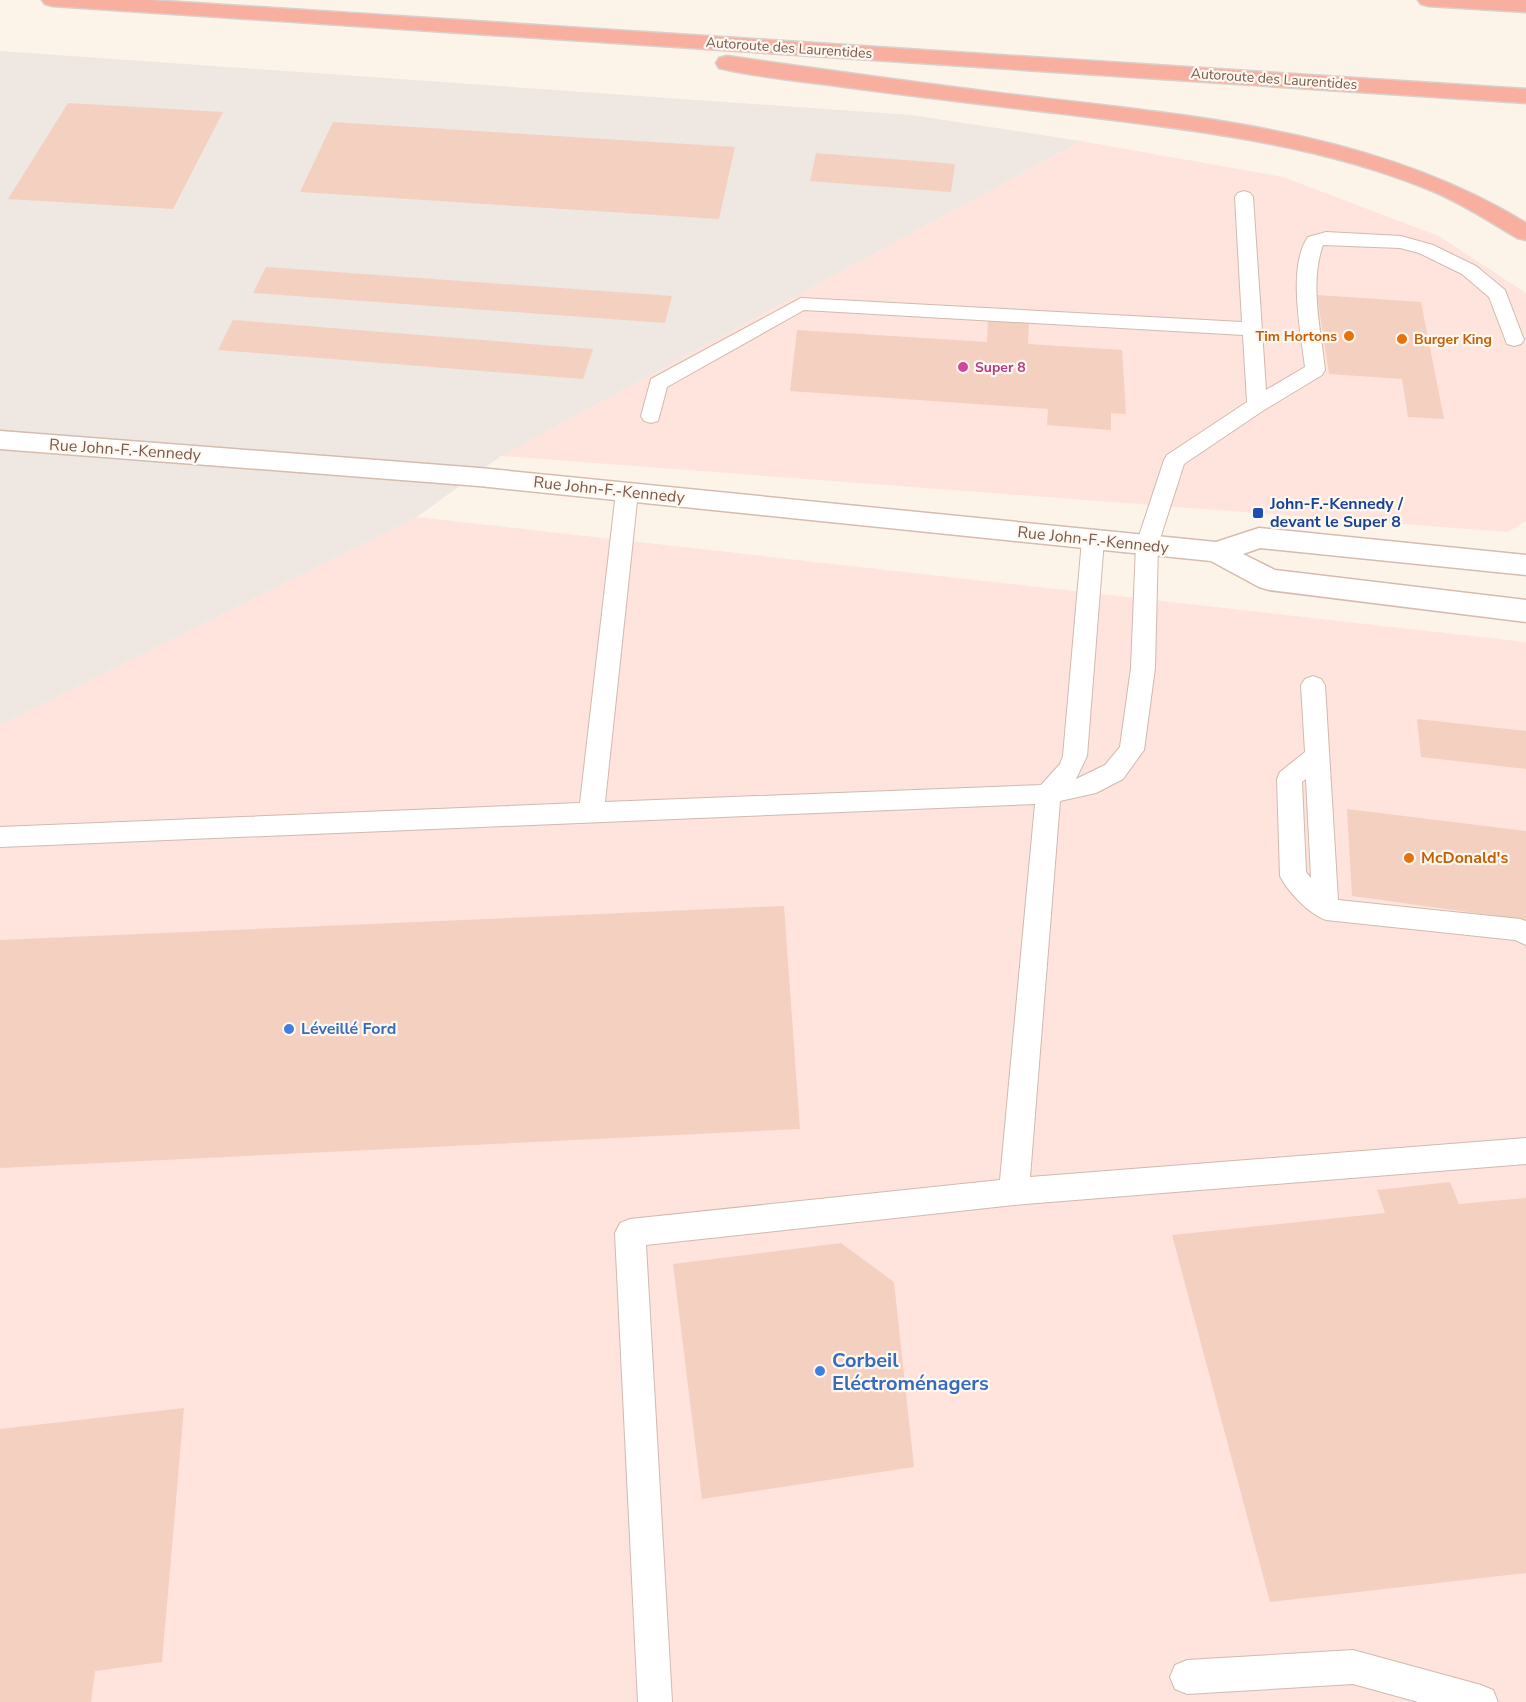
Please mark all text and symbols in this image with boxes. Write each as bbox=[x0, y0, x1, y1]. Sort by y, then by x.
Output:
street label: Autoroute des Laurentides bbox=[705, 33, 873, 63]
street label: Autoroute des Laurentides bbox=[1190, 64, 1358, 94]
place label: Tim Hortons bbox=[1256, 327, 1337, 346]
marker: Tim Hortons bbox=[1342, 329, 1356, 343]
place label: Burger King bbox=[1414, 330, 1492, 349]
marker: Burger King bbox=[1395, 332, 1409, 346]
place label: Super 8 bbox=[975, 358, 1026, 377]
marker: Super 8 bbox=[956, 360, 970, 374]
street label: Rue John-F.-Kennedy bbox=[48, 434, 202, 466]
street label: Rue John-F.-Kennedy bbox=[532, 471, 687, 509]
place label: John-F.-Kennedy / devant le Super 8 bbox=[1269, 493, 1404, 533]
marker: John-F.-Kennedy / devant le Super 8 bbox=[1251, 506, 1265, 520]
street label: Rue John-F.-Kennedy bbox=[1016, 521, 1171, 559]
place label: McDonald's bbox=[1421, 847, 1508, 869]
marker: McDonald's bbox=[1402, 851, 1416, 865]
place label: Léveillé Ford bbox=[301, 1018, 396, 1040]
marker: Léveillé Ford bbox=[282, 1022, 296, 1036]
place label: Corbeil Eléctroménagers bbox=[832, 1347, 989, 1397]
marker: Corbeil Eléctroménagers bbox=[813, 1364, 827, 1378]

